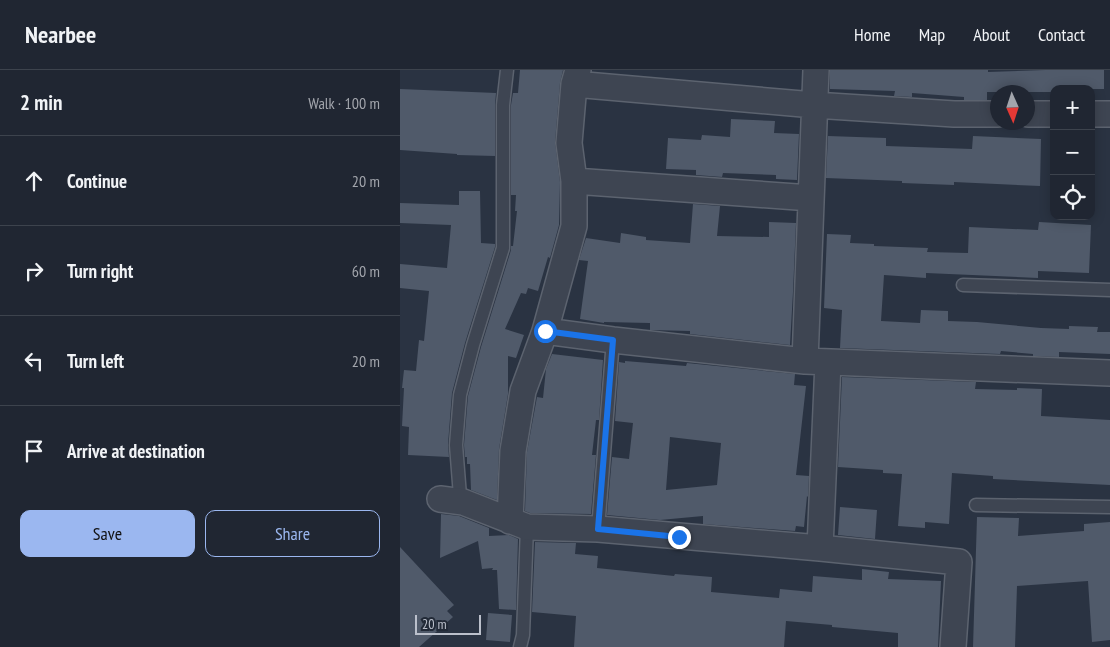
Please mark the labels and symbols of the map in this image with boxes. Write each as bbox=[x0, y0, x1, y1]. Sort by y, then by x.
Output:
north arrow bbox=[990, 85, 1035, 130]
route start bbox=[534, 320, 557, 343]
route end bbox=[668, 526, 691, 549]
scale bar bbox=[415, 612, 481, 635]

